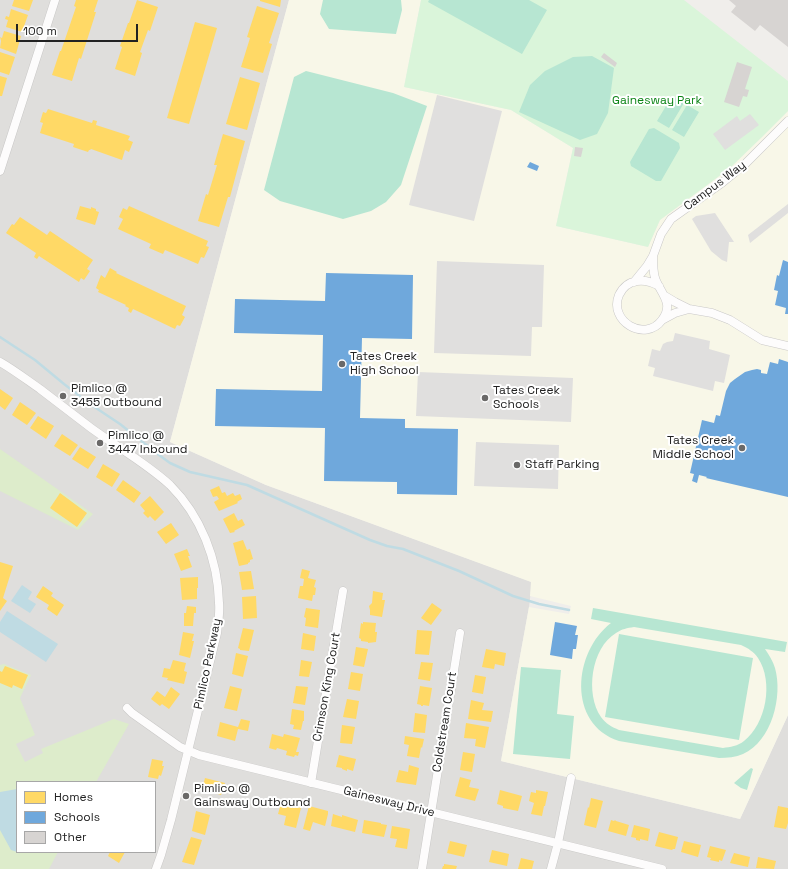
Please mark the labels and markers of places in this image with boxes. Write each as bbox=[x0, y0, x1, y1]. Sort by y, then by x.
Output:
place label: Tates Creek High School bbox=[350, 350, 419, 378]
marker: Tates Creek High School bbox=[337, 359, 347, 369]
place label: Pimlico @ 3455 Outbound bbox=[71, 382, 162, 410]
place label: Tates Creek Schools bbox=[493, 384, 560, 412]
marker: Pimlico @ 3455 Outbound bbox=[58, 391, 68, 401]
marker: Tates Creek Schools bbox=[480, 393, 490, 403]
place label: Pimlico @ 3447 Inbound bbox=[108, 429, 188, 457]
place label: Tates Creek Middle School bbox=[652, 434, 734, 462]
marker: Pimlico @ 3447 Inbound bbox=[95, 438, 105, 448]
marker: Tates Creek Middle School bbox=[737, 443, 747, 453]
place label: Staff Parking bbox=[525, 458, 600, 472]
marker: Staff Parking bbox=[512, 460, 522, 470]
place label: Pimlico @ Gainsway Outbound bbox=[194, 782, 310, 810]
marker: Pimlico @ Gainsway Outbound bbox=[181, 791, 191, 801]

